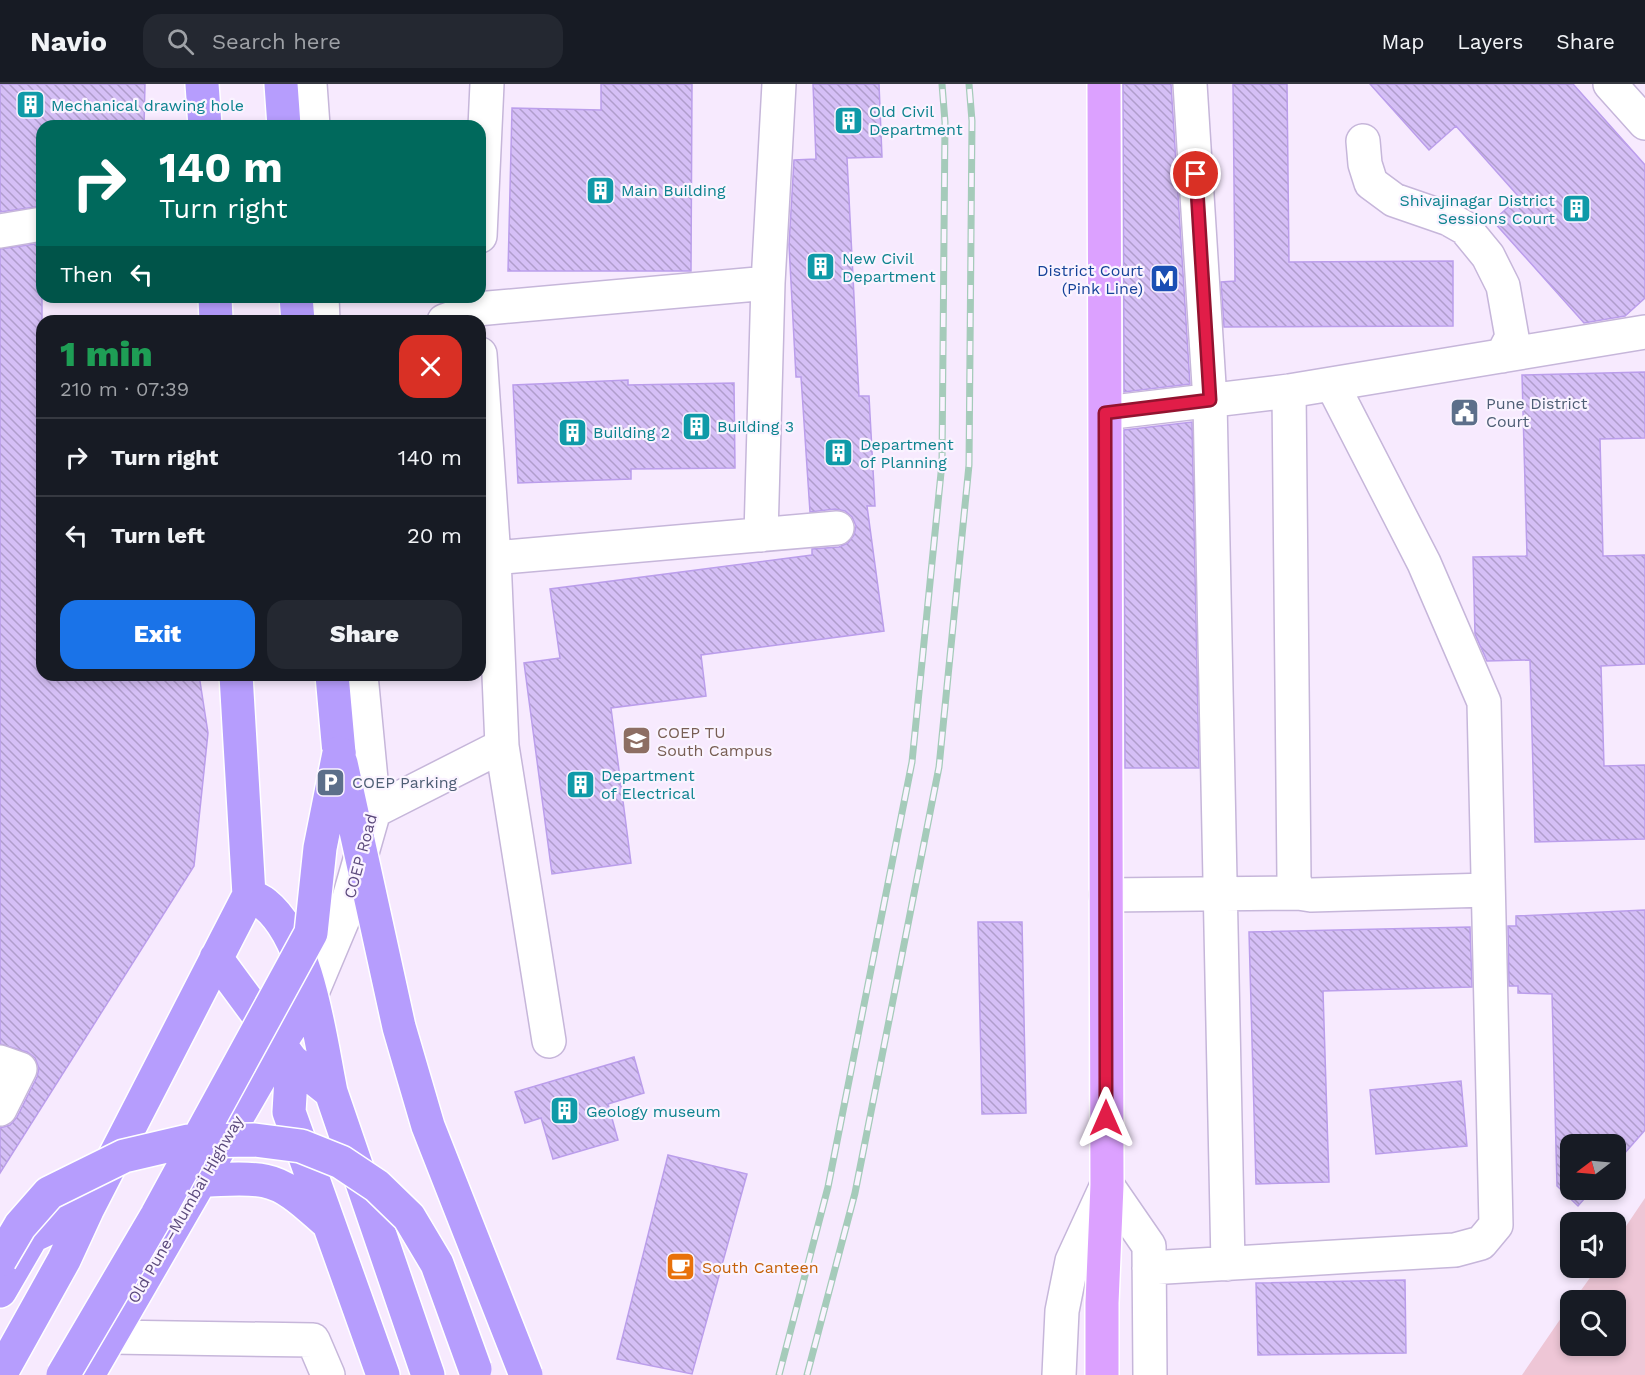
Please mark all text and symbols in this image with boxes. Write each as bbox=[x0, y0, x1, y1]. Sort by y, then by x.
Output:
search box bbox=[143, 14, 563, 68]
text: Navio bbox=[30, 25, 107, 58]
icon: search bbox=[164, 25, 197, 58]
text: Search here bbox=[212, 29, 341, 54]
text: Map bbox=[1381, 29, 1424, 54]
text: Layers bbox=[1457, 29, 1523, 54]
text: Share bbox=[1556, 29, 1615, 54]
building icon: Mechanical drawing hole bbox=[14, 89, 46, 121]
place label: Mechanical drawing hole bbox=[51, 96, 244, 115]
place label: Old Civil Department bbox=[869, 102, 963, 139]
building icon: Old Civil Department bbox=[832, 104, 864, 136]
text: 140 m bbox=[159, 143, 283, 192]
icon: right bbox=[60, 144, 138, 222]
pin bbox=[1170, 148, 1221, 199]
icon: arrive bbox=[1179, 157, 1212, 190]
building icon: Main Building bbox=[584, 174, 616, 206]
place label: Main Building bbox=[621, 181, 726, 200]
place label: Shivajinagar District Sessions Court bbox=[1399, 191, 1555, 228]
text: Turn right bbox=[159, 193, 288, 225]
building icon: Shivajinagar District Sessions Court bbox=[1560, 193, 1592, 225]
place label: New Civil Department bbox=[842, 249, 936, 286]
building icon: New Civil Department bbox=[805, 251, 837, 283]
icon: left bbox=[125, 258, 158, 291]
place label: District Court (Pink Line) bbox=[1037, 261, 1143, 298]
text: Then bbox=[60, 262, 113, 287]
metro station icon: District Court (Pink Line) bbox=[1148, 263, 1180, 295]
text: 1 min bbox=[60, 333, 153, 375]
button: close bbox=[399, 335, 462, 398]
text: 210 m · 07:39 bbox=[60, 377, 189, 401]
place label: Pune District Court bbox=[1486, 394, 1588, 431]
public building icon: Pune District Court bbox=[1449, 396, 1481, 428]
building icon: Building 3 bbox=[680, 410, 712, 442]
building icon: Building 2 bbox=[556, 416, 588, 448]
place label: Building 3 bbox=[717, 417, 794, 436]
place label: Building 2 bbox=[593, 423, 670, 442]
place label: Department of Planning bbox=[860, 435, 954, 472]
building icon: Department of Planning bbox=[823, 437, 855, 469]
icon: right bbox=[60, 441, 93, 474]
text: Turn right bbox=[111, 445, 218, 470]
text: 140 m bbox=[398, 445, 462, 470]
icon: left bbox=[60, 519, 93, 552]
text: Turn left bbox=[111, 523, 205, 548]
text: 20 m bbox=[407, 523, 462, 548]
button: Exit bbox=[60, 600, 255, 669]
button: Share bbox=[267, 600, 462, 669]
place label: COEP TU South Campus bbox=[657, 723, 772, 760]
school or university icon: COEP TU South Campus bbox=[620, 725, 652, 757]
parking icon: COEP Parking bbox=[315, 766, 347, 798]
place label: Department of Electrical bbox=[601, 766, 695, 803]
building icon: Department of Electrical bbox=[564, 768, 596, 800]
place label: COEP Parking bbox=[352, 773, 458, 792]
street label: COEP Road bbox=[340, 812, 381, 901]
position arrow bbox=[1074, 1086, 1138, 1150]
building icon: Geology museum bbox=[549, 1095, 581, 1127]
place label: Geology museum bbox=[586, 1102, 721, 1121]
street label: Old Pune–Mumbai Highway bbox=[124, 1111, 247, 1306]
north arrow bbox=[1560, 1134, 1626, 1200]
map controls bbox=[1560, 1134, 1626, 1356]
button: sound bbox=[1560, 1212, 1626, 1278]
cafe icon: South Canteen bbox=[665, 1251, 697, 1283]
place label: South Canteen bbox=[702, 1258, 819, 1277]
button: search bbox=[1560, 1290, 1626, 1356]

